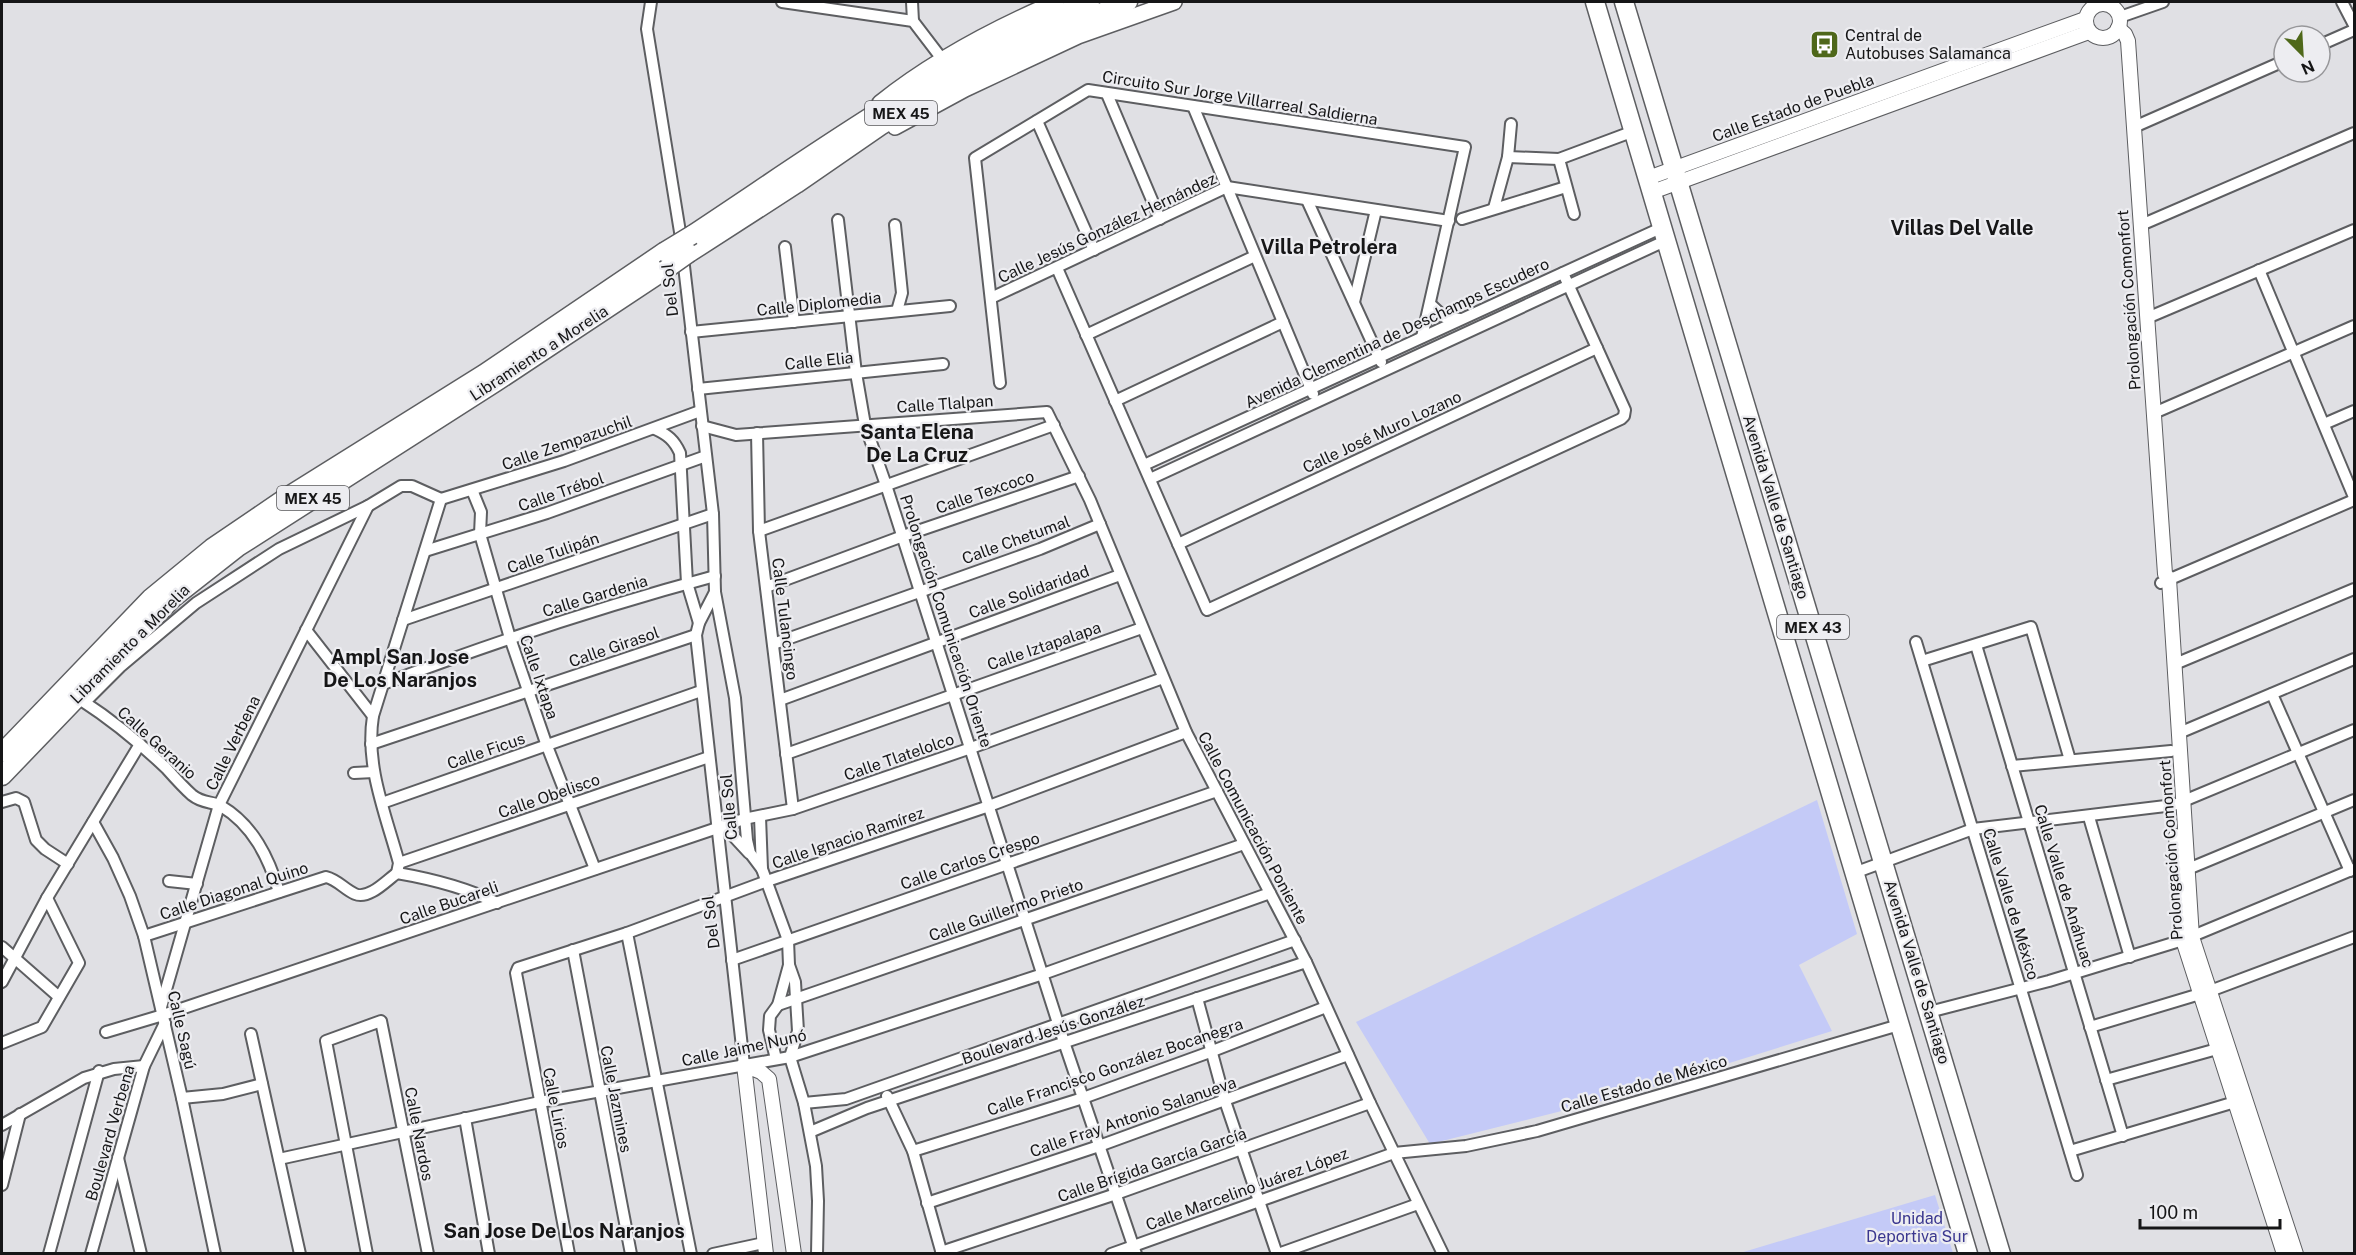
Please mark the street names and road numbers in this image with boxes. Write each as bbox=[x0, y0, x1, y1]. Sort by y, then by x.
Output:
street label: Circuito Sur Jorge Villarreal Saldierna bbox=[1101, 67, 1379, 129]
street label: Calle Estado de Puebla bbox=[1710, 70, 1876, 146]
road number: MEX 45 bbox=[865, 101, 937, 125]
street label: Calle Jesús González Hernández bbox=[995, 169, 1219, 287]
street label: Prolongación Comonfort bbox=[2113, 209, 2145, 391]
street label: Avenida Clementina de Deschamps Escudero bbox=[1242, 254, 1552, 412]
street label: Del Sol bbox=[658, 262, 682, 318]
street label: Calle Diplomedia bbox=[756, 288, 882, 320]
street label: Libramiento a Morelia bbox=[466, 301, 612, 405]
street label: Calle Elia bbox=[784, 348, 854, 374]
street label: Calle José Muro Lozano bbox=[1300, 387, 1464, 477]
street label: Calle Tlalpan bbox=[896, 391, 994, 417]
street label: Calle Zempazuchil bbox=[499, 412, 635, 474]
street label: Avenida Valle de Santiago bbox=[1739, 413, 1813, 601]
street label: Calle Texcoco bbox=[933, 466, 1037, 518]
street label: Calle Trébol bbox=[516, 468, 606, 516]
road number: MEX 45 bbox=[277, 486, 349, 510]
street label: Prolongación Comunicación Oriente bbox=[896, 492, 996, 750]
street label: Calle Chetumal bbox=[959, 512, 1073, 568]
street label: Calle Tulipán bbox=[505, 528, 601, 578]
street label: Calle Tulancingo bbox=[768, 557, 802, 681]
street label: Calle Solidaridad bbox=[966, 561, 1092, 623]
street label: Calle Gardenia bbox=[540, 571, 650, 621]
street label: Libramiento a Morelia bbox=[66, 580, 194, 708]
road number: MEX 43 bbox=[1777, 615, 1849, 639]
street label: Calle Iztapalapa bbox=[985, 618, 1103, 674]
street label: Calle Girasol bbox=[566, 623, 662, 671]
street label: Calle Ixtapa bbox=[516, 632, 562, 722]
street label: Calle Verbena bbox=[202, 692, 264, 794]
street label: Calle Geranio bbox=[114, 703, 200, 783]
street label: Calle Comunicación Poniente bbox=[1194, 728, 1312, 928]
street label: Calle Ficus bbox=[445, 729, 527, 773]
street label: Calle Tlatelolco bbox=[841, 729, 957, 785]
street label: Prolongación Comonfort bbox=[2155, 759, 2187, 941]
street label: Calle Obelisco bbox=[496, 770, 602, 822]
street label: Calle Sol bbox=[717, 773, 741, 841]
street label: Calle Valle de Anáhuac bbox=[2030, 802, 2098, 970]
street label: Calle Ignacio Ramírez bbox=[770, 803, 927, 873]
street label: Calle Valle de México bbox=[1979, 826, 2043, 982]
street label: Calle Carlos Crespo bbox=[898, 828, 1042, 894]
street label: Calle Diagonal Quino bbox=[157, 858, 311, 924]
street label: Calle Guillermo Prieto bbox=[926, 875, 1086, 945]
street label: Calle Bucareli bbox=[397, 877, 501, 929]
street label: Avenida Valle de Santiago bbox=[1880, 878, 1954, 1066]
street label: Del Sol bbox=[698, 894, 724, 950]
street label: Calle Sagú bbox=[164, 989, 200, 1071]
street label: Boulevard Jesús González bbox=[959, 991, 1147, 1069]
street label: Calle Francisco González Bocanegra bbox=[985, 1014, 1245, 1120]
street label: Calle Jaime Nunó bbox=[680, 1025, 808, 1071]
street label: Calle Jazmines bbox=[596, 1044, 636, 1154]
street label: Calle Estado de México bbox=[1559, 1051, 1729, 1117]
street label: Boulevard Verbena bbox=[82, 1063, 138, 1203]
street label: Calle Lirios bbox=[539, 1066, 573, 1150]
street label: Calle Fray Antonio Salanueva bbox=[1027, 1073, 1239, 1161]
street label: Calle Nardos bbox=[401, 1085, 437, 1183]
street label: Calle Brígida García García bbox=[1055, 1124, 1249, 1206]
street label: Calle Marcelino Juárez López bbox=[1143, 1143, 1351, 1235]

